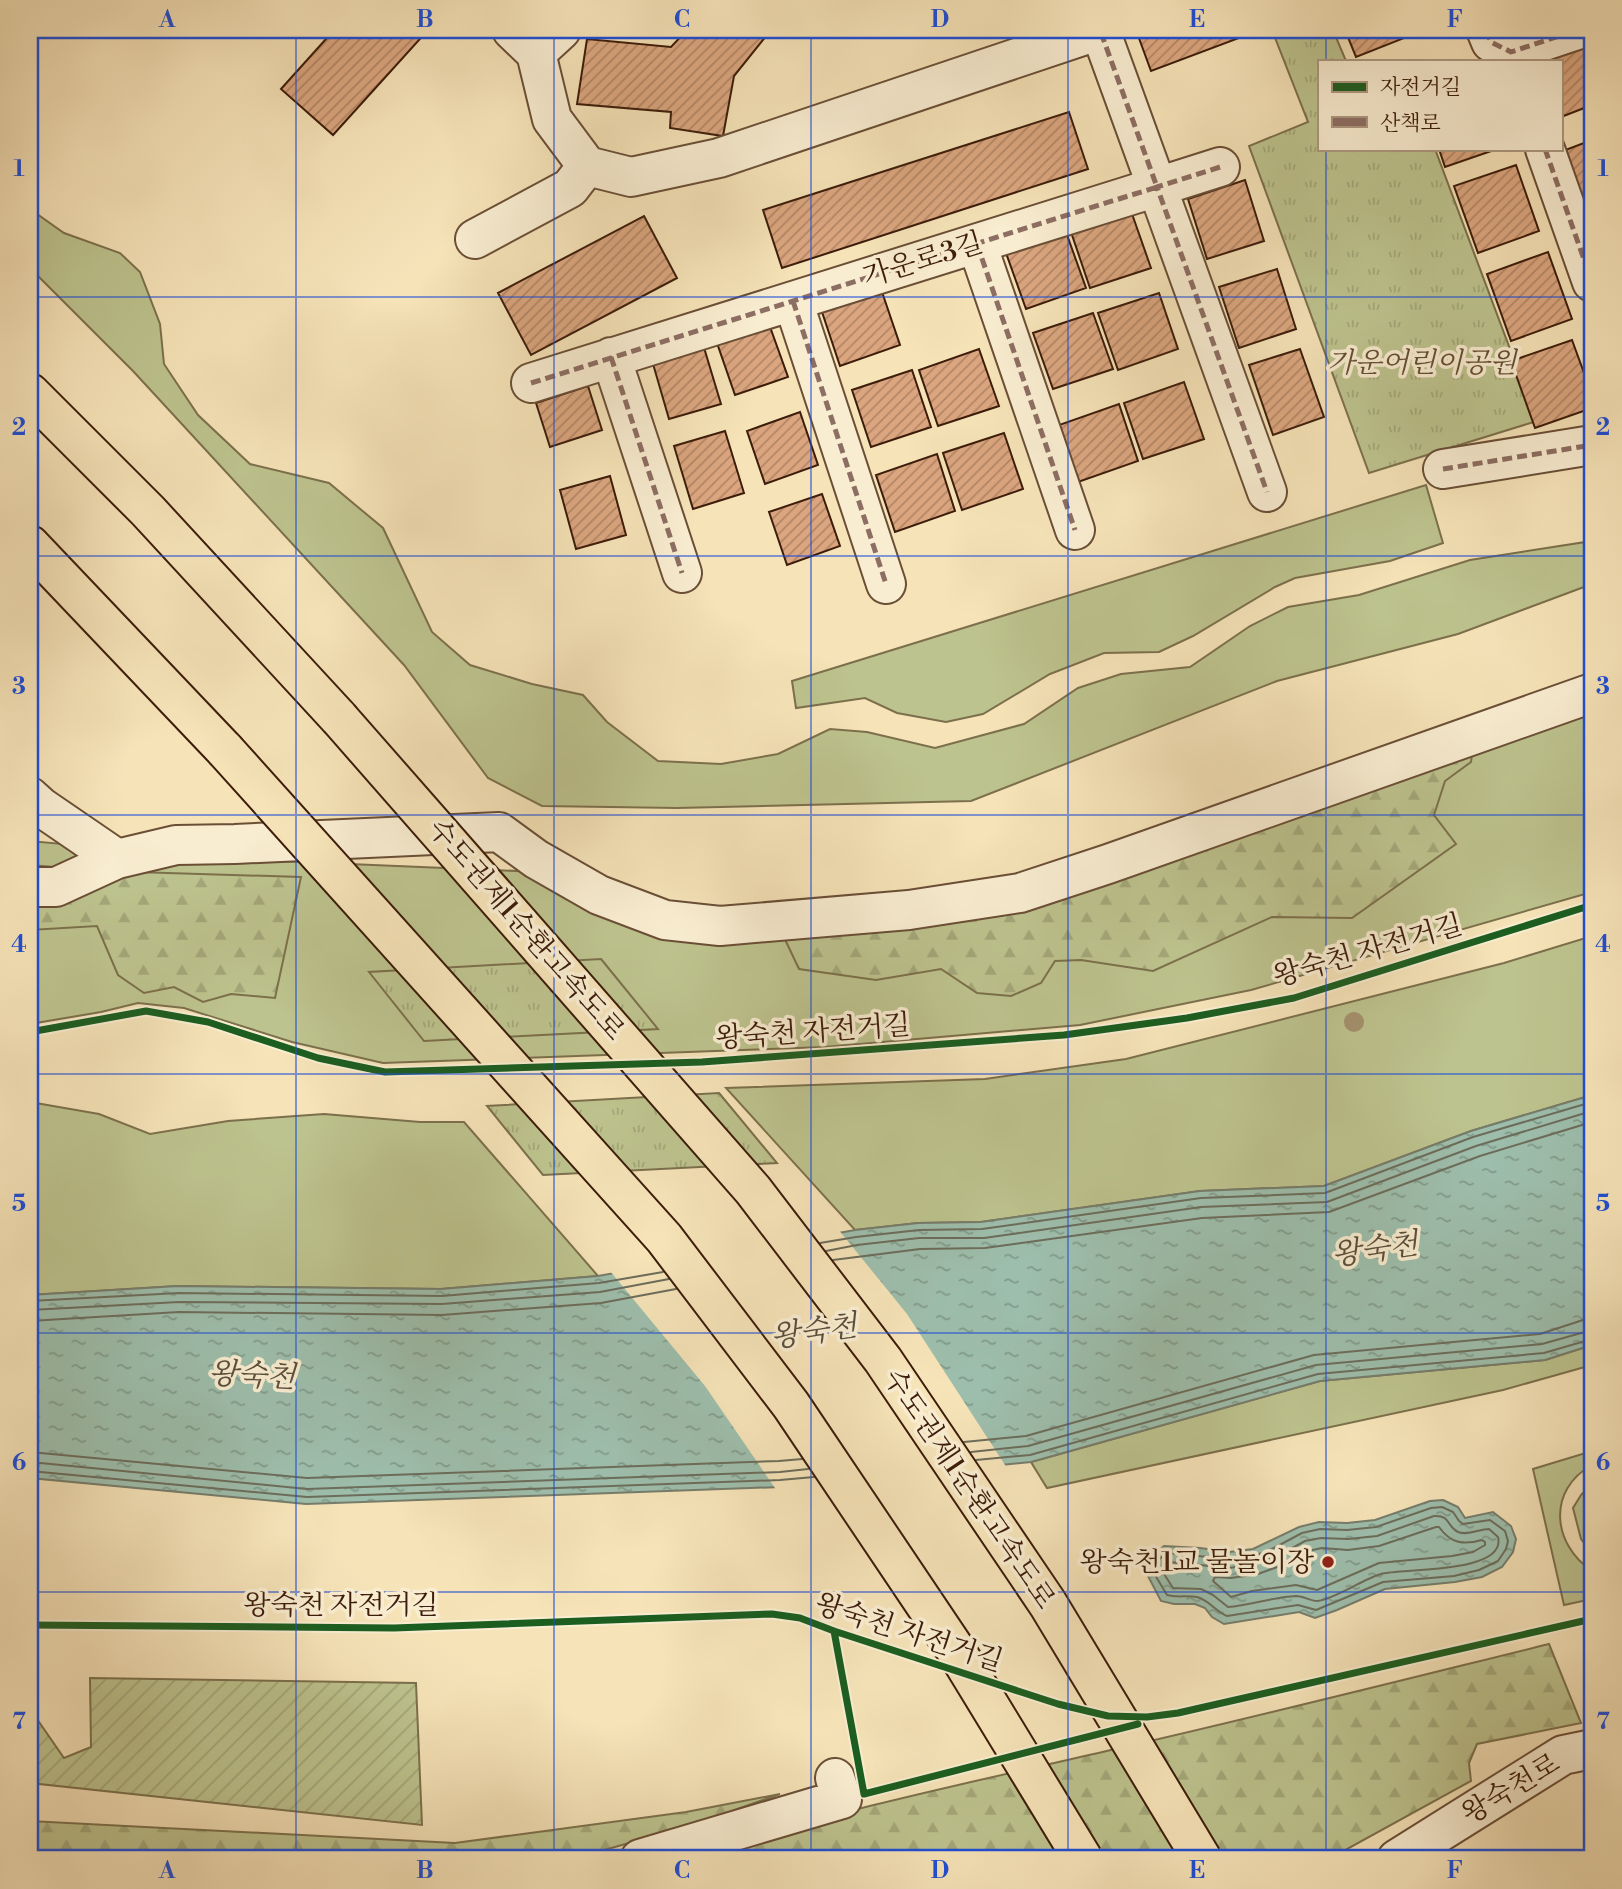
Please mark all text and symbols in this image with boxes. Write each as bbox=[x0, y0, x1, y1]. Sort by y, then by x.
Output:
text: A bbox=[158, 6, 176, 34]
text: B bbox=[416, 6, 434, 34]
text: C bbox=[674, 6, 690, 34]
text: D bbox=[931, 6, 949, 34]
text: E bbox=[1189, 6, 1205, 34]
text: F bbox=[1447, 6, 1463, 34]
legend bbox=[1318, 60, 1562, 150]
text: 자전거길 bbox=[1380, 75, 1461, 101]
text: 산책로 bbox=[1380, 111, 1441, 137]
text: 1 bbox=[13, 155, 25, 183]
text: 1 bbox=[1597, 155, 1609, 183]
street label: 가운로3길 bbox=[859, 225, 987, 295]
park label: 가운어린이공원 bbox=[1327, 346, 1519, 381]
text: 2 bbox=[12, 414, 26, 442]
text: 2 bbox=[1596, 414, 1610, 442]
text: 3 bbox=[12, 673, 26, 701]
text: 3 bbox=[1596, 673, 1610, 701]
street label: 수도권제1순환고속도로 bbox=[420, 812, 632, 1048]
street label: 왕숙천 자전거길 bbox=[1269, 907, 1467, 995]
text: 4 bbox=[11, 931, 27, 959]
text: 4 bbox=[1595, 931, 1611, 959]
street label: 왕숙천 자전거길 bbox=[714, 1008, 912, 1056]
text: 5 bbox=[12, 1190, 26, 1218]
text: 5 bbox=[1596, 1190, 1610, 1218]
water label: 왕숙천 bbox=[1329, 1225, 1423, 1275]
water label: 왕숙천 bbox=[768, 1307, 862, 1357]
water label: 왕숙천 bbox=[208, 1355, 298, 1397]
street label: 수도권제1순환고속도로 bbox=[875, 1362, 1063, 1616]
text: 6 bbox=[12, 1449, 26, 1477]
text: 6 bbox=[1596, 1449, 1610, 1477]
place label: 왕숙천1교 물놀이장 bbox=[1080, 1545, 1314, 1580]
marker: 왕숙천1교 물놀이장 bbox=[1320, 1554, 1336, 1570]
street label: 왕숙천 자전거길 bbox=[811, 1586, 1007, 1680]
street label: 왕숙천 자전거길 bbox=[243, 1588, 439, 1623]
text: 7 bbox=[12, 1708, 26, 1736]
text: 7 bbox=[1596, 1708, 1610, 1736]
street label: 왕숙천로 bbox=[1456, 1746, 1566, 1832]
text: A bbox=[158, 1857, 176, 1885]
text: B bbox=[416, 1857, 434, 1885]
text: C bbox=[674, 1857, 690, 1885]
text: D bbox=[931, 1857, 949, 1885]
text: E bbox=[1189, 1857, 1205, 1885]
text: F bbox=[1447, 1857, 1463, 1885]

